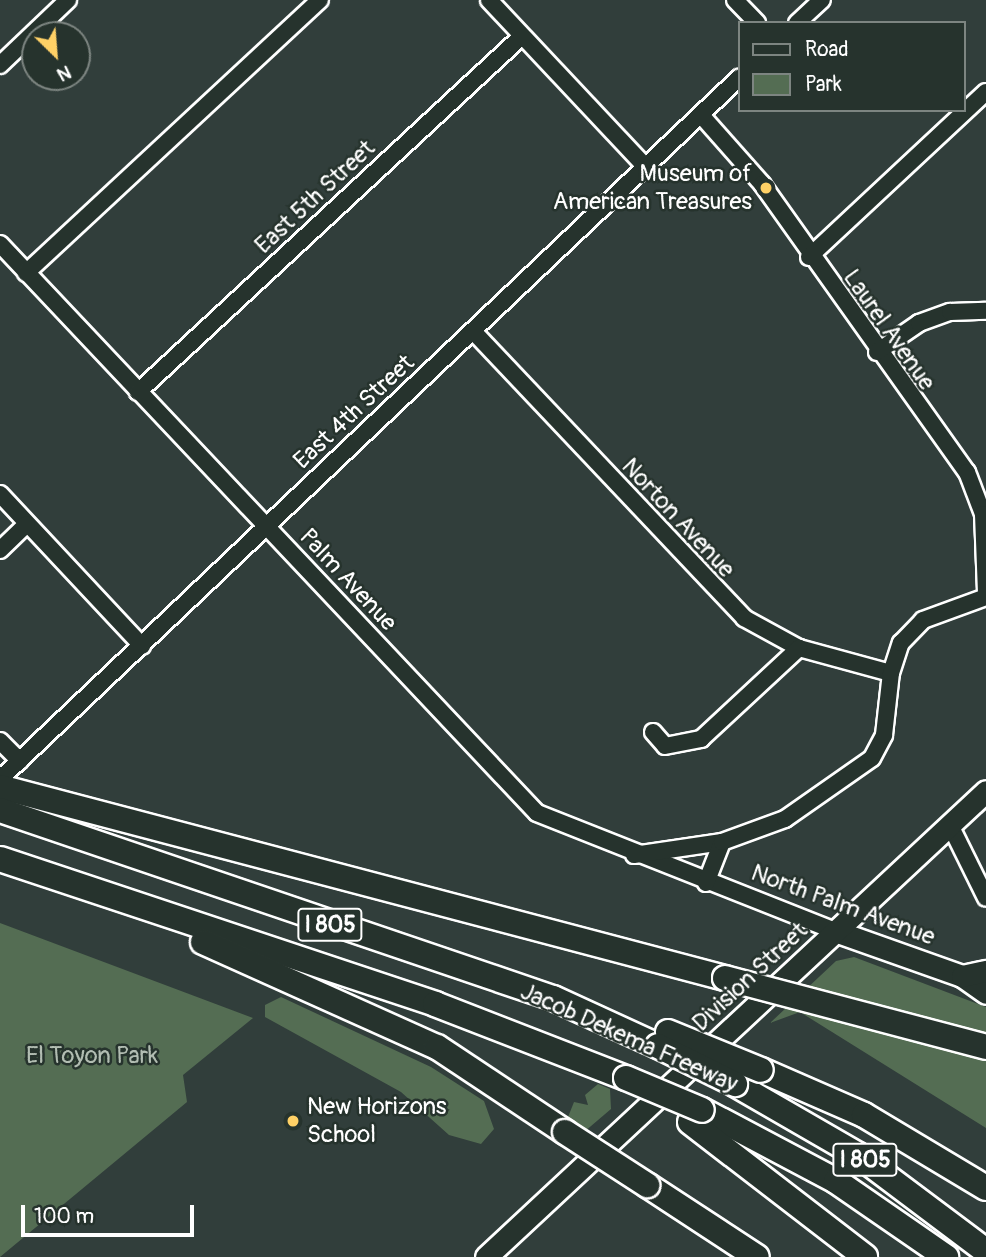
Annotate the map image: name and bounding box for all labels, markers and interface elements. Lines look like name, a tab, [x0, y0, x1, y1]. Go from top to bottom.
north arrow	[21, 21, 91, 91]
legend	[738, 21, 965, 112]
text: Road	[805, 36, 849, 63]
text: N	[53, 60, 75, 87]
text: Park	[805, 71, 842, 98]
street label: East 5th Street	[249, 134, 381, 260]
place label: Museum of American Treasures	[553, 160, 752, 216]
marker: Museum of American Treasures	[758, 180, 774, 196]
street label: Laurel Avenue	[837, 264, 941, 396]
street label: East 4th Street	[288, 349, 420, 475]
street label: Norton Avenue	[615, 452, 741, 584]
street label: Palm Avenue	[293, 523, 403, 637]
street label: North Palm Avenue	[747, 858, 939, 952]
road number: I 805	[297, 906, 363, 944]
street label: Division Street	[687, 916, 813, 1038]
street label: Jacob Dekema Freeway	[516, 977, 742, 1099]
park label: El Toyon Park	[26, 1042, 158, 1070]
place label: New Horizons School	[307, 1093, 446, 1149]
marker: New Horizons School	[285, 1113, 301, 1129]
road number: I 805	[832, 1140, 898, 1180]
scale bar	[24, 1190, 198, 1234]
text: 100 m	[34, 1203, 94, 1230]

